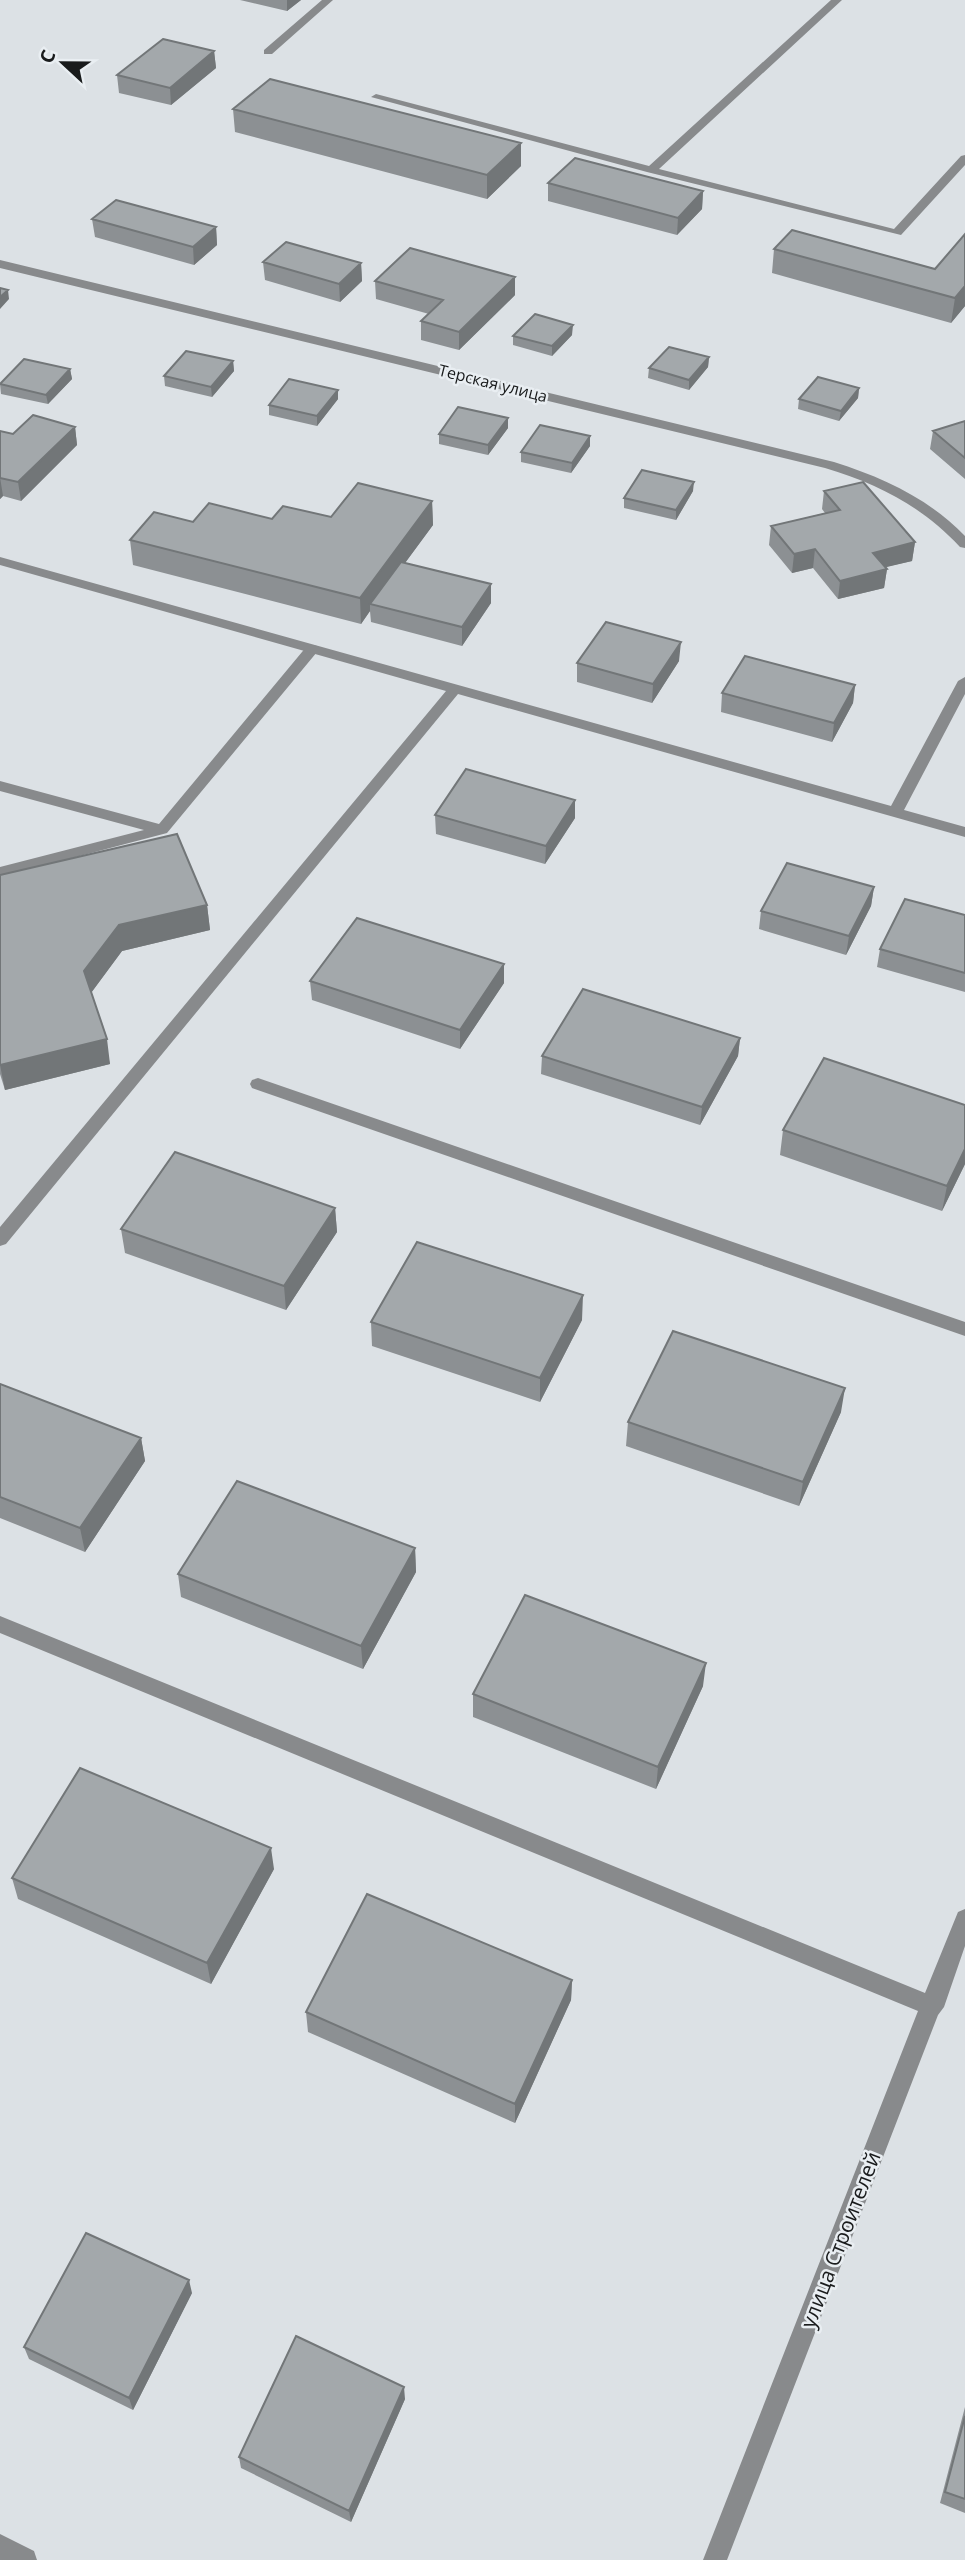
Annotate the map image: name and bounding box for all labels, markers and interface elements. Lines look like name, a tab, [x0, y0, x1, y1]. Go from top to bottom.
north arrow	[28, 28, 98, 98]
text: С	[33, 46, 62, 67]
street label: Терская улица	[436, 359, 550, 407]
street label: улица Строителей	[793, 2147, 887, 2332]

